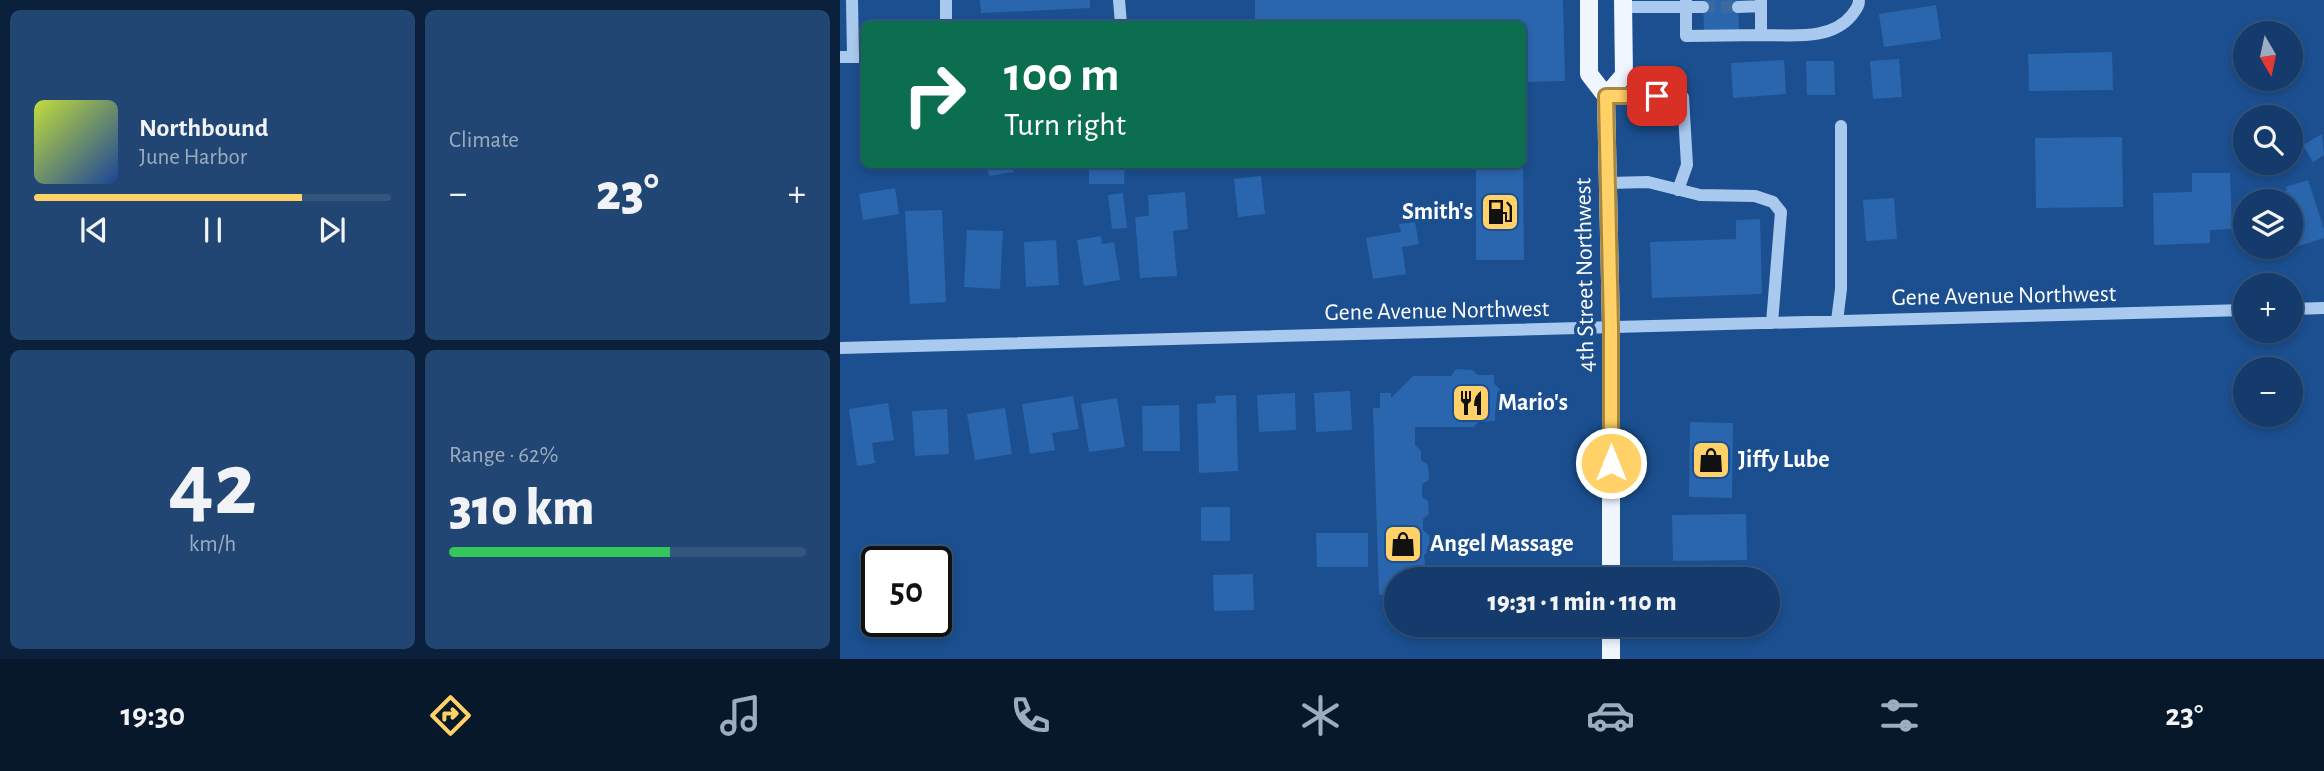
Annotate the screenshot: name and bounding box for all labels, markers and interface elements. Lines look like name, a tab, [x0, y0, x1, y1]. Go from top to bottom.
north arrow	[2233, 21, 2303, 91]
map controls	[2233, 21, 2303, 427]
icon: right	[889, 49, 980, 140]
text: 100 m	[1004, 51, 1120, 100]
pin	[1627, 66, 1687, 126]
icon: arrive	[1638, 77, 1676, 115]
button: search	[2233, 105, 2303, 175]
text: Turn right	[1004, 109, 1126, 141]
text: Northbound	[139, 115, 268, 141]
text: Climate	[449, 129, 519, 152]
text: June Harbor	[139, 146, 247, 169]
text: 23°	[596, 167, 659, 219]
text: −	[449, 175, 467, 213]
text: +	[788, 175, 806, 213]
street label: 4th Street Northwest	[1571, 177, 1599, 372]
button: layers	[2233, 189, 2303, 259]
fuel station icon: Smith's	[1479, 191, 1521, 233]
place label: Smith's	[1402, 200, 1473, 224]
icon: previous	[75, 211, 113, 249]
icon: pause	[194, 211, 232, 249]
icon: next	[313, 211, 351, 249]
button: +	[2233, 273, 2303, 343]
street label: Gene Avenue Northwest	[1891, 282, 2117, 310]
street label: Gene Avenue Northwest	[1324, 297, 1550, 325]
button: −	[2233, 357, 2303, 427]
restaurant icon: Mario's	[1450, 382, 1492, 424]
place label: Mario's	[1498, 391, 1568, 415]
position arrow	[1574, 426, 1648, 500]
shop icon: Jiffy Lube	[1690, 439, 1732, 481]
text: 42	[168, 440, 257, 531]
text: Range · 62%	[449, 444, 558, 467]
place label: Jiffy Lube	[1738, 448, 1830, 472]
text: 310 km	[449, 482, 594, 534]
shop icon: Angel Massage	[1382, 523, 1424, 565]
place label: Angel Massage	[1430, 532, 1574, 556]
text: km/h	[189, 533, 236, 556]
speed limit sign: 50	[861, 546, 952, 637]
text: 19:31 · 1 min · 110 m	[1488, 589, 1676, 615]
icon: directions	[426, 691, 475, 740]
icon: music	[716, 691, 765, 740]
icon: phone	[1006, 691, 1055, 740]
icon: climate	[1296, 691, 1345, 740]
icon: car	[1586, 691, 1635, 740]
icon: filters	[1875, 691, 1924, 740]
text: 19:30	[120, 699, 185, 731]
text: 23°	[2165, 699, 2203, 731]

